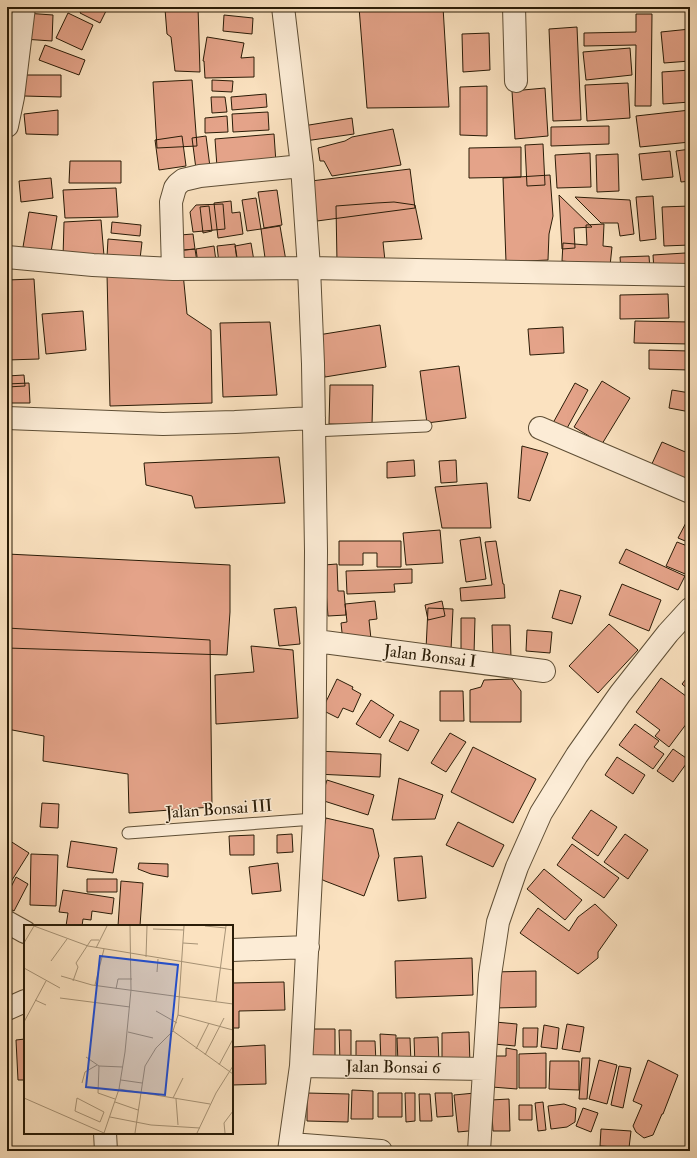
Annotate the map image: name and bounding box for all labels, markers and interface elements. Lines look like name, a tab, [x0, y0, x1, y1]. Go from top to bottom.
street label: Jalan Bonsai I	[381, 640, 478, 673]
street label: Jalan Bonsai III	[164, 795, 273, 824]
inset map	[24, 925, 233, 1134]
street label: Jalan Bonsai 6	[344, 1056, 442, 1079]

